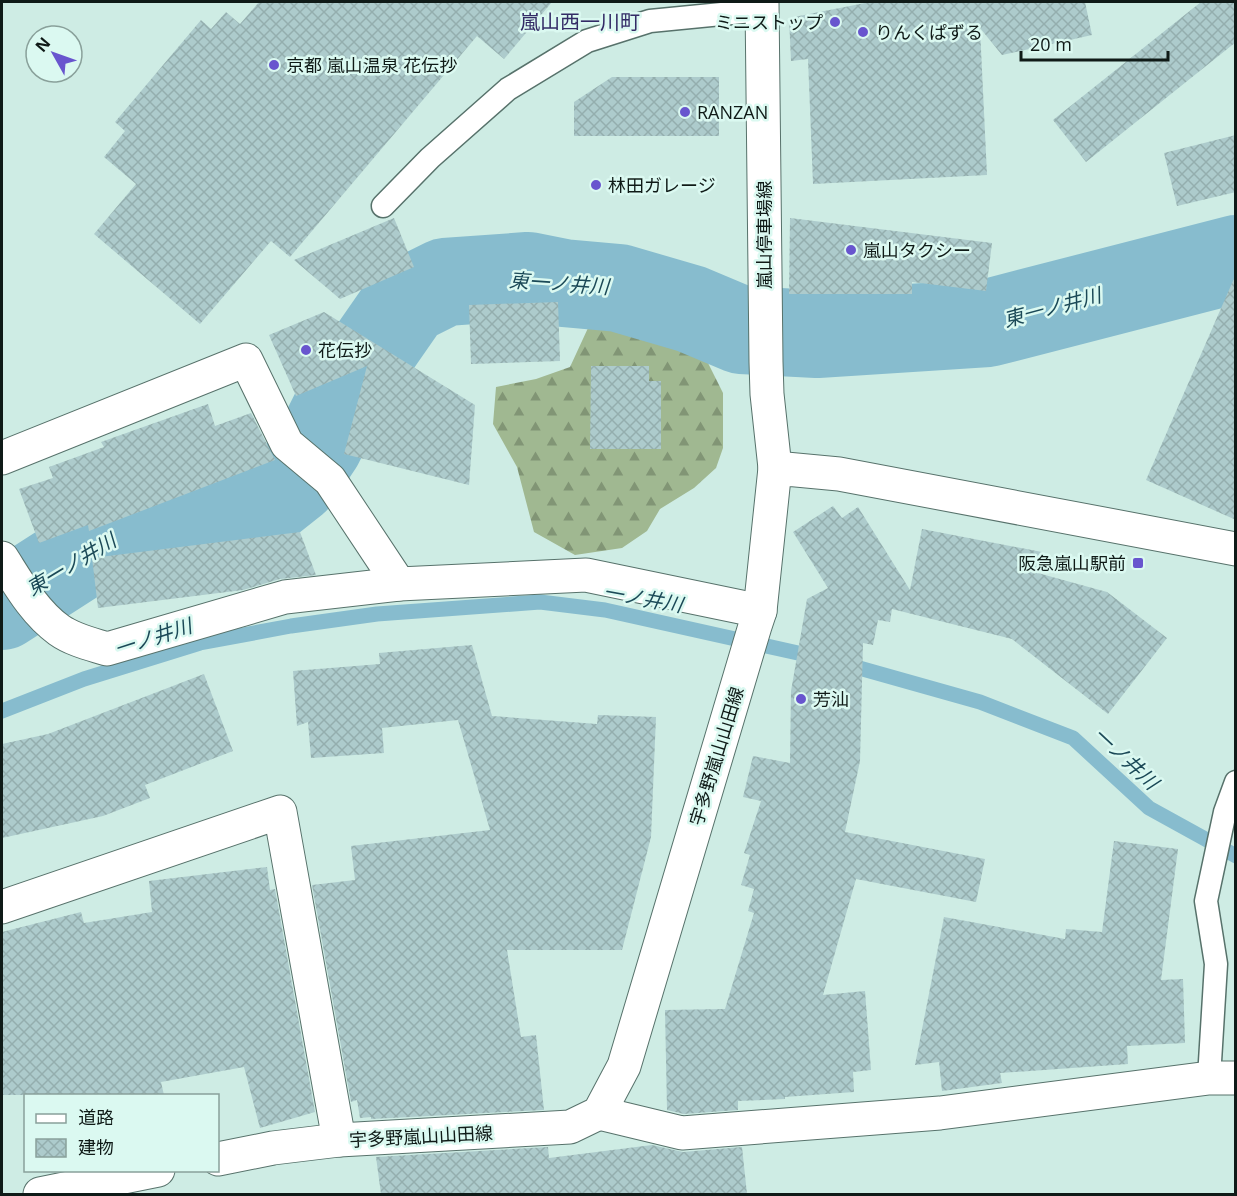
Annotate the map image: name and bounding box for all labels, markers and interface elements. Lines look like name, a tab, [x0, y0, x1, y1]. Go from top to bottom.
district label: 嵐山西一川町	[520, 8, 640, 35]
place label: ミニストップ	[715, 10, 823, 34]
marker: ミニストップ	[828, 15, 842, 29]
place label: りんくぱずる	[875, 20, 983, 44]
north arrow	[24, 24, 84, 84]
scale bar	[1021, 24, 1168, 62]
marker: りんくぱずる	[856, 25, 870, 39]
text: N	[30, 32, 55, 56]
text: 20 m	[1030, 32, 1072, 56]
place label: 京都 嵐山温泉 花伝抄	[286, 53, 457, 77]
marker: 京都 嵐山温泉 花伝抄	[267, 58, 281, 72]
place label: RANZAN	[697, 100, 768, 124]
marker: RANZAN	[678, 105, 692, 119]
place label: 林田ガレージ	[608, 173, 716, 197]
marker: 林田ガレージ	[589, 178, 603, 192]
street label: 嵐山停車場線	[752, 181, 776, 289]
place label: 嵐山タクシー	[863, 238, 971, 262]
marker: 嵐山タクシー	[844, 243, 858, 257]
water label: 東一ノ井川	[508, 266, 612, 300]
water label: 東一ノ井川	[1000, 281, 1106, 333]
place label: 花伝抄	[318, 338, 372, 362]
marker: 花伝抄	[299, 343, 313, 357]
water label: 東一ノ井川	[21, 526, 123, 601]
place label: 阪急嵐山駅前	[1018, 551, 1126, 575]
marker: 阪急嵐山駅前	[1131, 556, 1145, 570]
water label: 一ノ井川	[601, 578, 687, 619]
water label: 一ノ井川	[111, 611, 197, 662]
street label: 宇多野嵐山山田線	[683, 684, 749, 828]
place label: 芳汕	[813, 687, 849, 711]
marker: 芳汕	[794, 692, 808, 706]
water label: 一ノ井川	[1088, 721, 1166, 797]
legend	[24, 1094, 219, 1172]
text: 道路	[78, 1105, 114, 1129]
street label: 宇多野嵐山山田線	[348, 1120, 494, 1152]
text: 建物	[78, 1135, 114, 1159]

